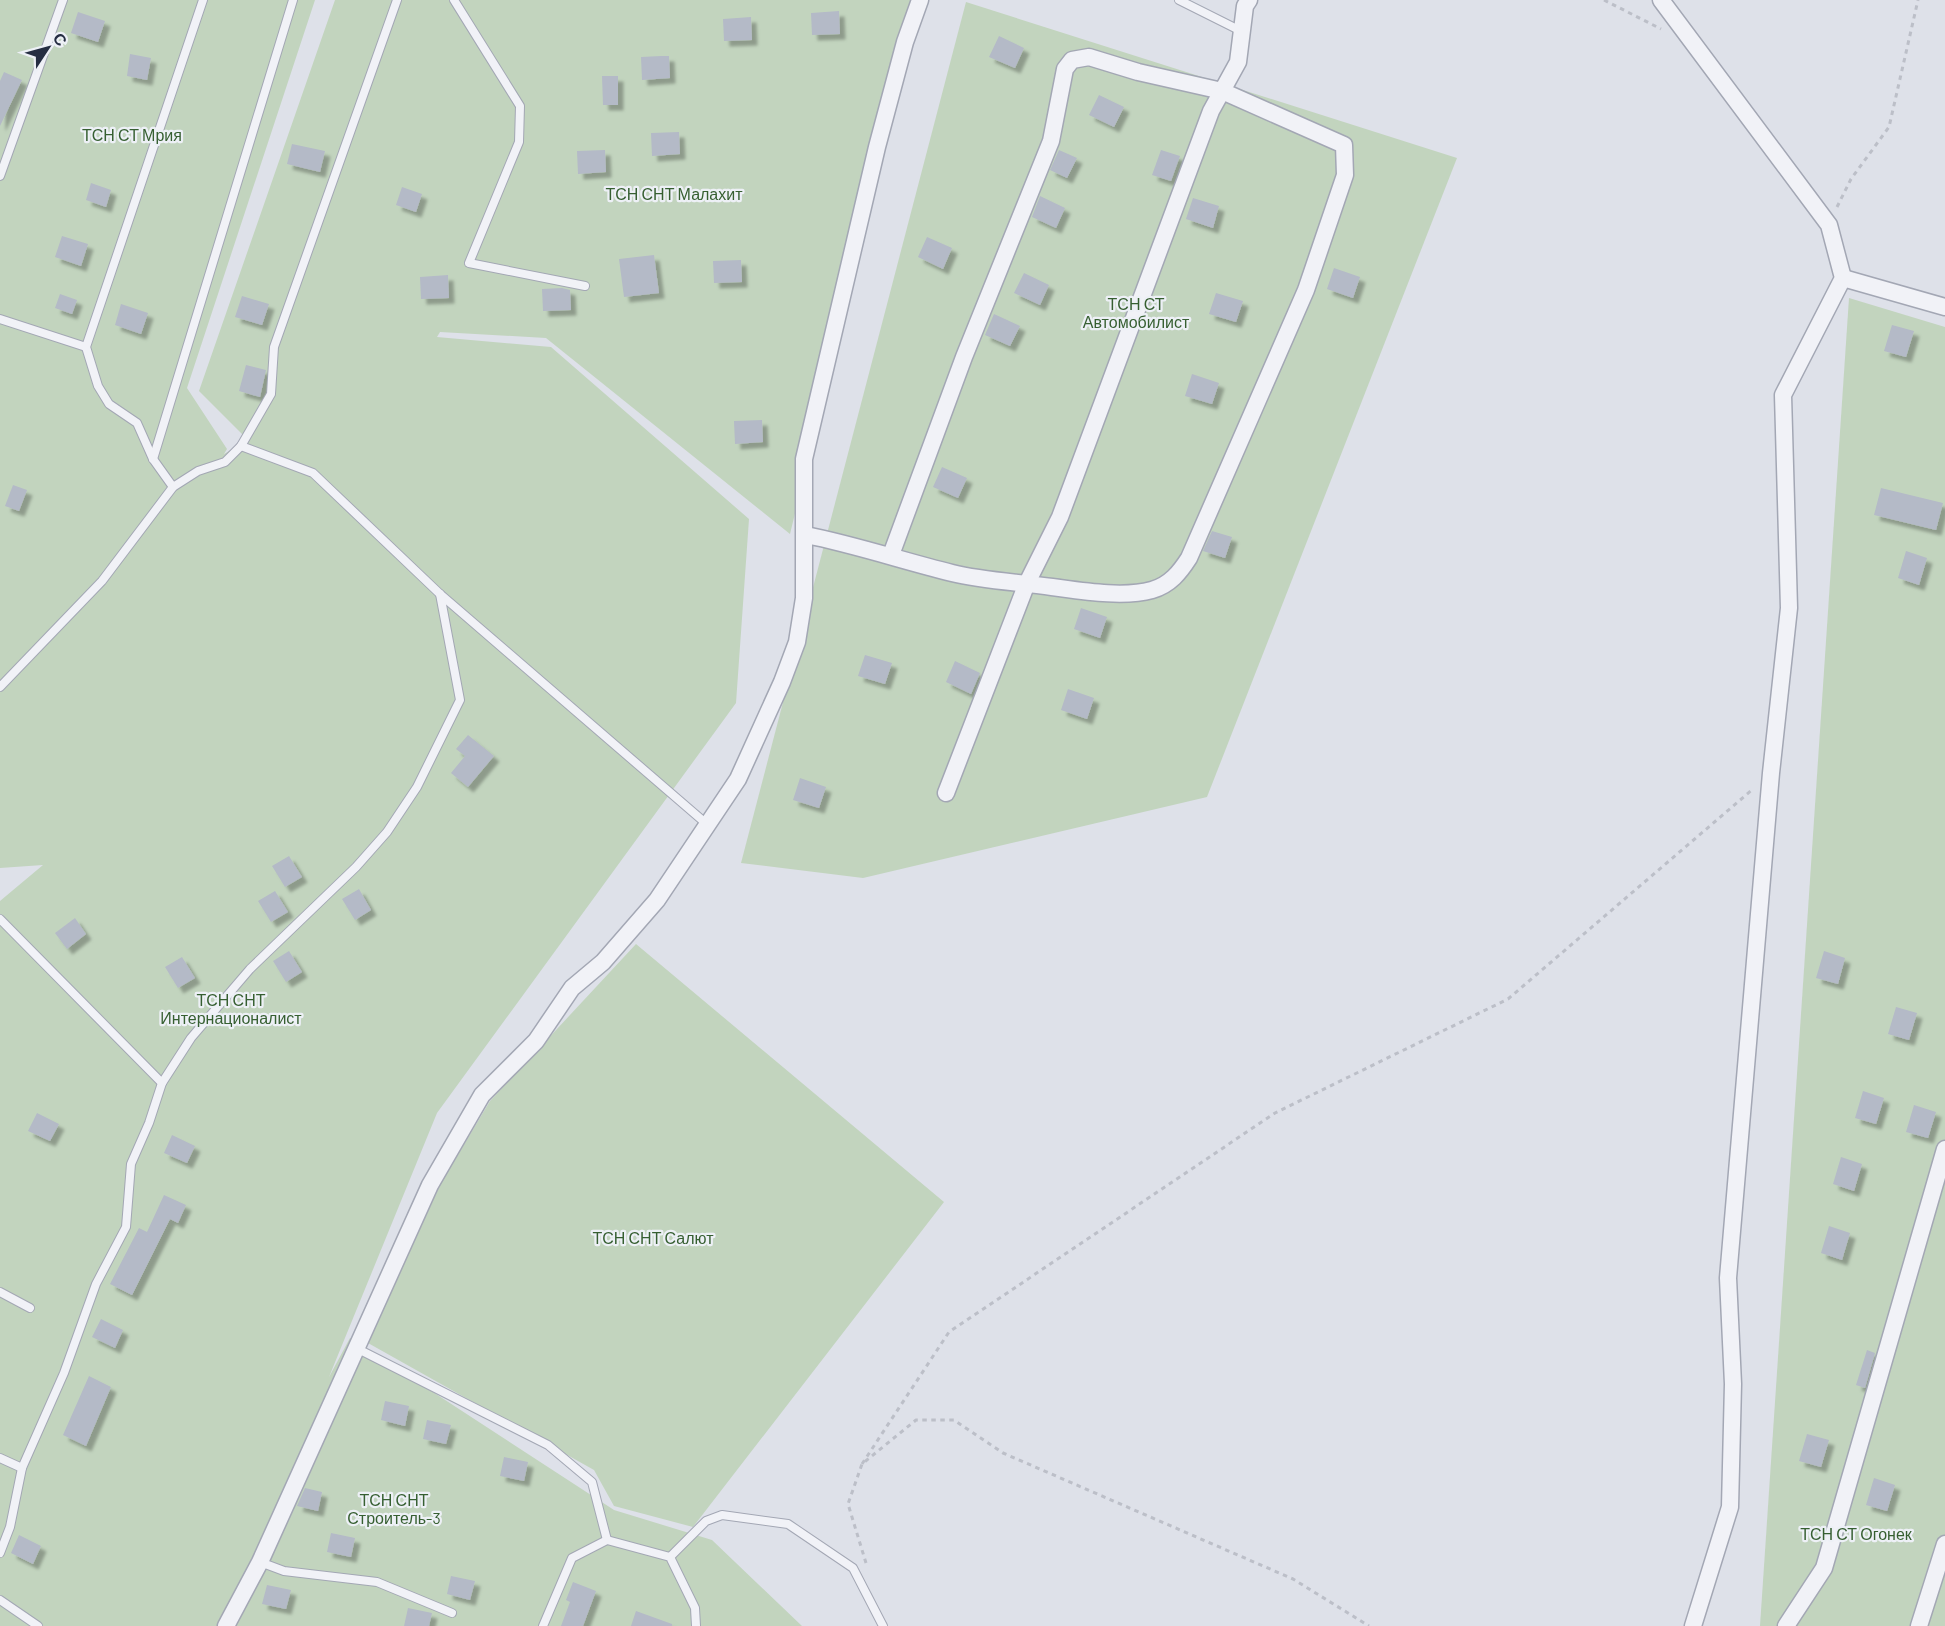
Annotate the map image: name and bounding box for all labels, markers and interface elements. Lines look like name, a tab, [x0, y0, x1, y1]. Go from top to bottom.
north arrow	[18, 18, 78, 78]
text: С	[49, 29, 72, 50]
park label: ТСН СТ Мрия	[82, 125, 182, 144]
park label: ТСН СНТ Малахит	[605, 184, 743, 203]
park label: ТСН СТ Автомобилист	[1083, 294, 1190, 331]
park label: ТСН СНТ Интернационалист	[160, 990, 302, 1027]
park label: ТСН СНТ Салют	[592, 1228, 714, 1247]
park label: ТСН СНТ Строитель-3	[347, 1490, 441, 1527]
park label: ТСН СТ Огонек	[1800, 1524, 1913, 1543]

